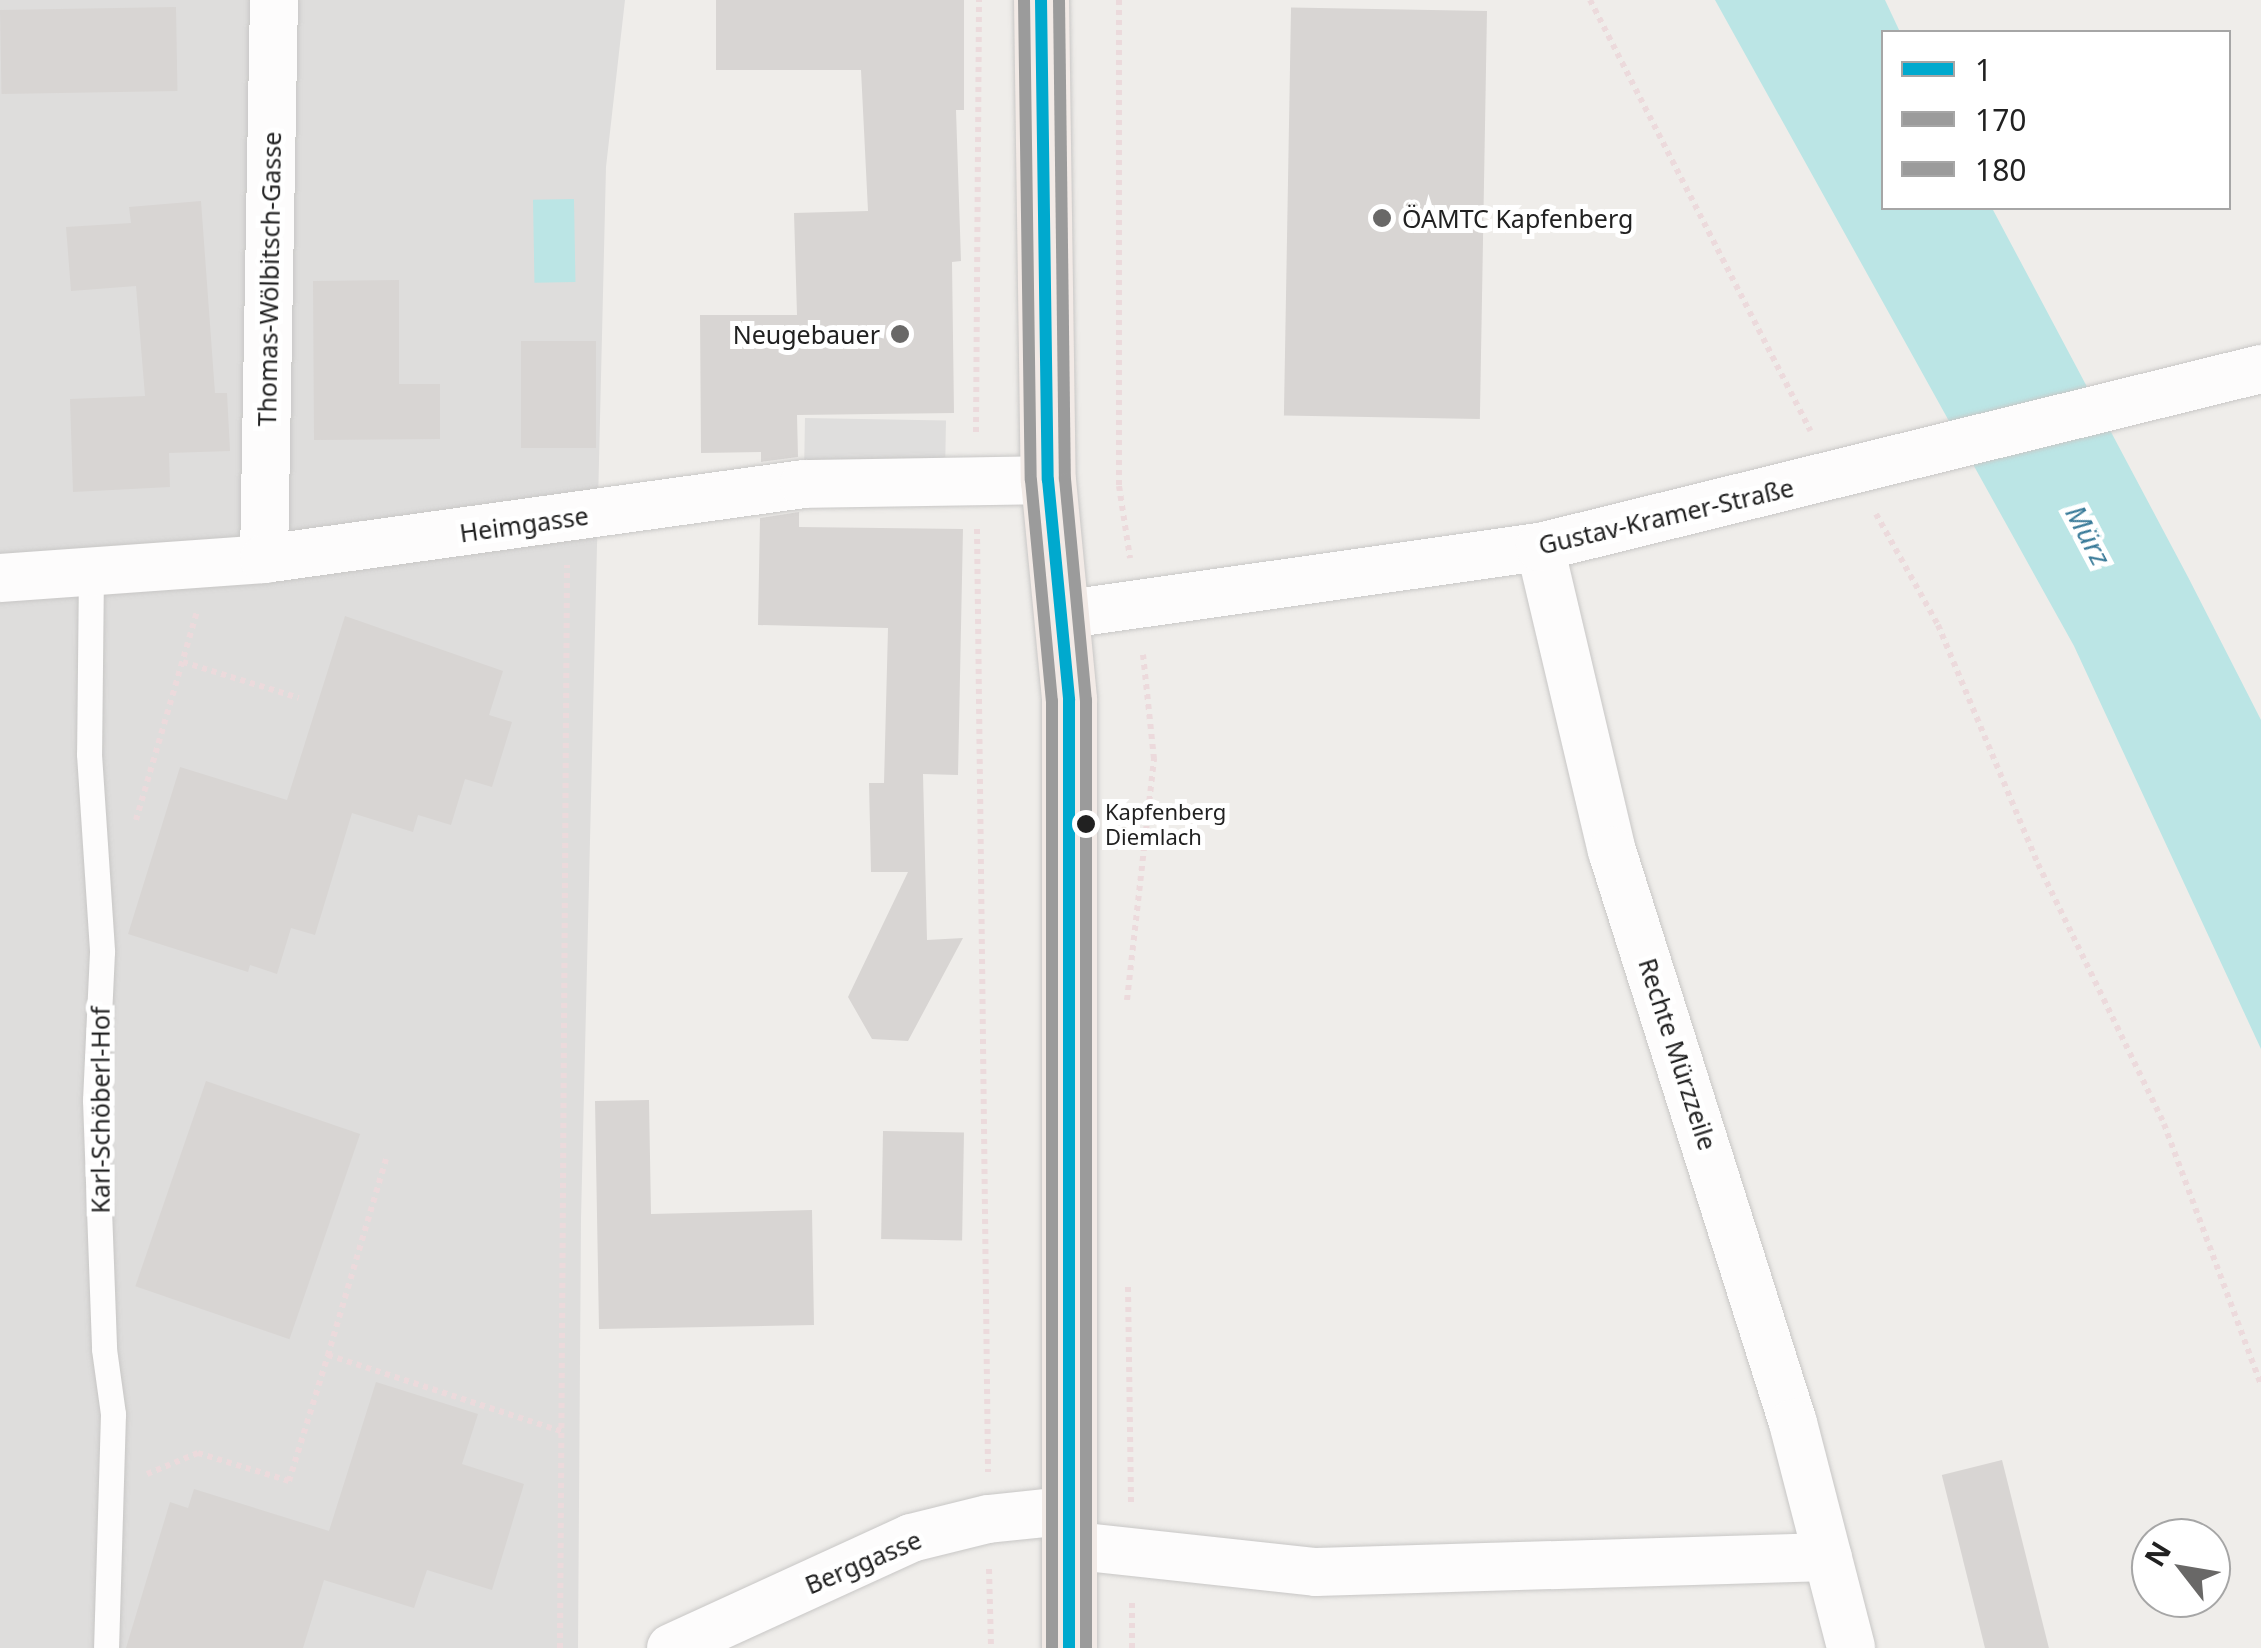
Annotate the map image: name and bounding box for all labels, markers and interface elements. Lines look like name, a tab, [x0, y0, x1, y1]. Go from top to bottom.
legend	[1881, 30, 2231, 210]
text: 1	[1975, 49, 1992, 90]
text: 170	[1975, 99, 2026, 140]
street label: Thomas-Wölbitsch-Gasse	[251, 131, 287, 427]
text: 180	[1975, 149, 2026, 190]
place label: ÖAMTC Kapfenberg	[1402, 203, 1633, 233]
marker: ÖAMTC Kapfenberg	[1371, 207, 1393, 229]
place label: Neugebauer	[733, 319, 880, 349]
marker: Neugebauer	[889, 323, 911, 345]
street label: Gustav-Kramer-Straße	[1535, 472, 1797, 560]
water label: Mürz	[2059, 499, 2119, 571]
street label: Heimgasse	[458, 500, 590, 548]
place label: Kapfenberg Diemlach	[1105, 798, 1226, 849]
marker: Kapfenberg Diemlach	[1076, 814, 1096, 834]
street label: Rechte Mürzzeile	[1633, 954, 1723, 1154]
street label: Karl-Schöberl-Hof	[85, 1006, 115, 1214]
north arrow	[2131, 1518, 2231, 1618]
street label: Berggasse	[800, 1524, 926, 1600]
text: N	[2135, 1534, 2179, 1573]

